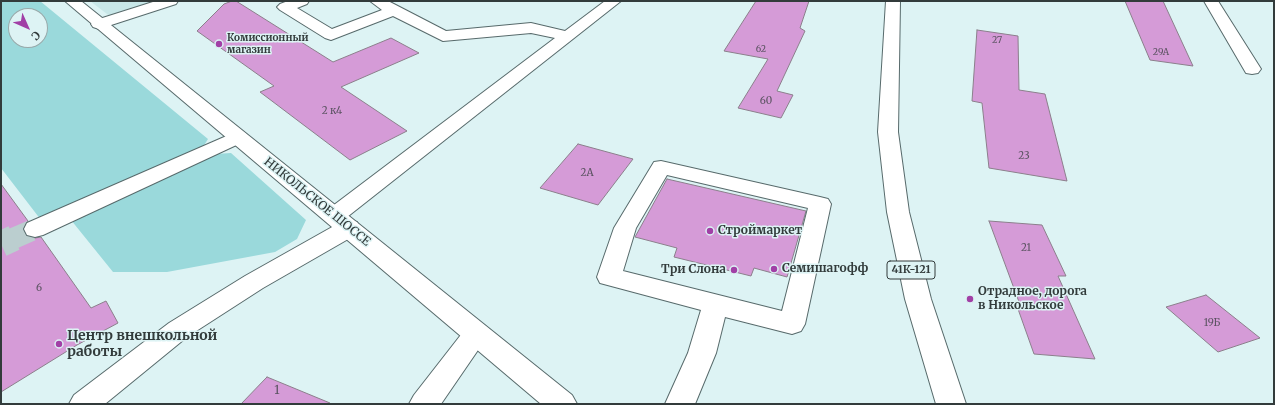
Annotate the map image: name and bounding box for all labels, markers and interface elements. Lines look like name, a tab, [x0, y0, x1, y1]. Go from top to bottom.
north arrow	[8, 8, 48, 48]
text: С	[28, 28, 43, 43]
place label: Комиссионный магазин	[227, 32, 309, 56]
house number: 27	[992, 35, 1002, 45]
marker: Комиссионный магазин	[214, 39, 224, 49]
house number: 62	[756, 44, 766, 54]
house number: 29А	[1153, 47, 1169, 57]
house number: 60	[760, 95, 772, 107]
house number: 2 к4	[322, 105, 342, 117]
house number: 23	[1018, 150, 1030, 162]
street label: НИКОЛЬСКОЕ ШОССЕ	[261, 155, 373, 249]
house number: 2А	[580, 167, 594, 179]
place label: Строймаркет	[718, 224, 802, 238]
marker: Строймаркет	[705, 226, 715, 236]
house number: 21	[1021, 242, 1031, 254]
road number: 41К-121	[887, 261, 935, 279]
place label: Семишагофф	[782, 262, 868, 276]
place label: Три Слона	[661, 263, 726, 277]
marker: Семишагофф	[769, 264, 779, 274]
marker: Три Слона	[729, 265, 739, 275]
house number: 6	[36, 282, 42, 294]
place label: Отрадное, дорога в Никольское	[978, 285, 1087, 313]
marker: Отрадное, дорога в Никольское	[965, 294, 975, 304]
house number: 19Б	[1204, 317, 1220, 329]
place label: Центр внешкольной работы	[67, 328, 217, 360]
marker: Центр внешкольной работы	[54, 339, 64, 349]
house number: 1	[274, 384, 280, 398]

